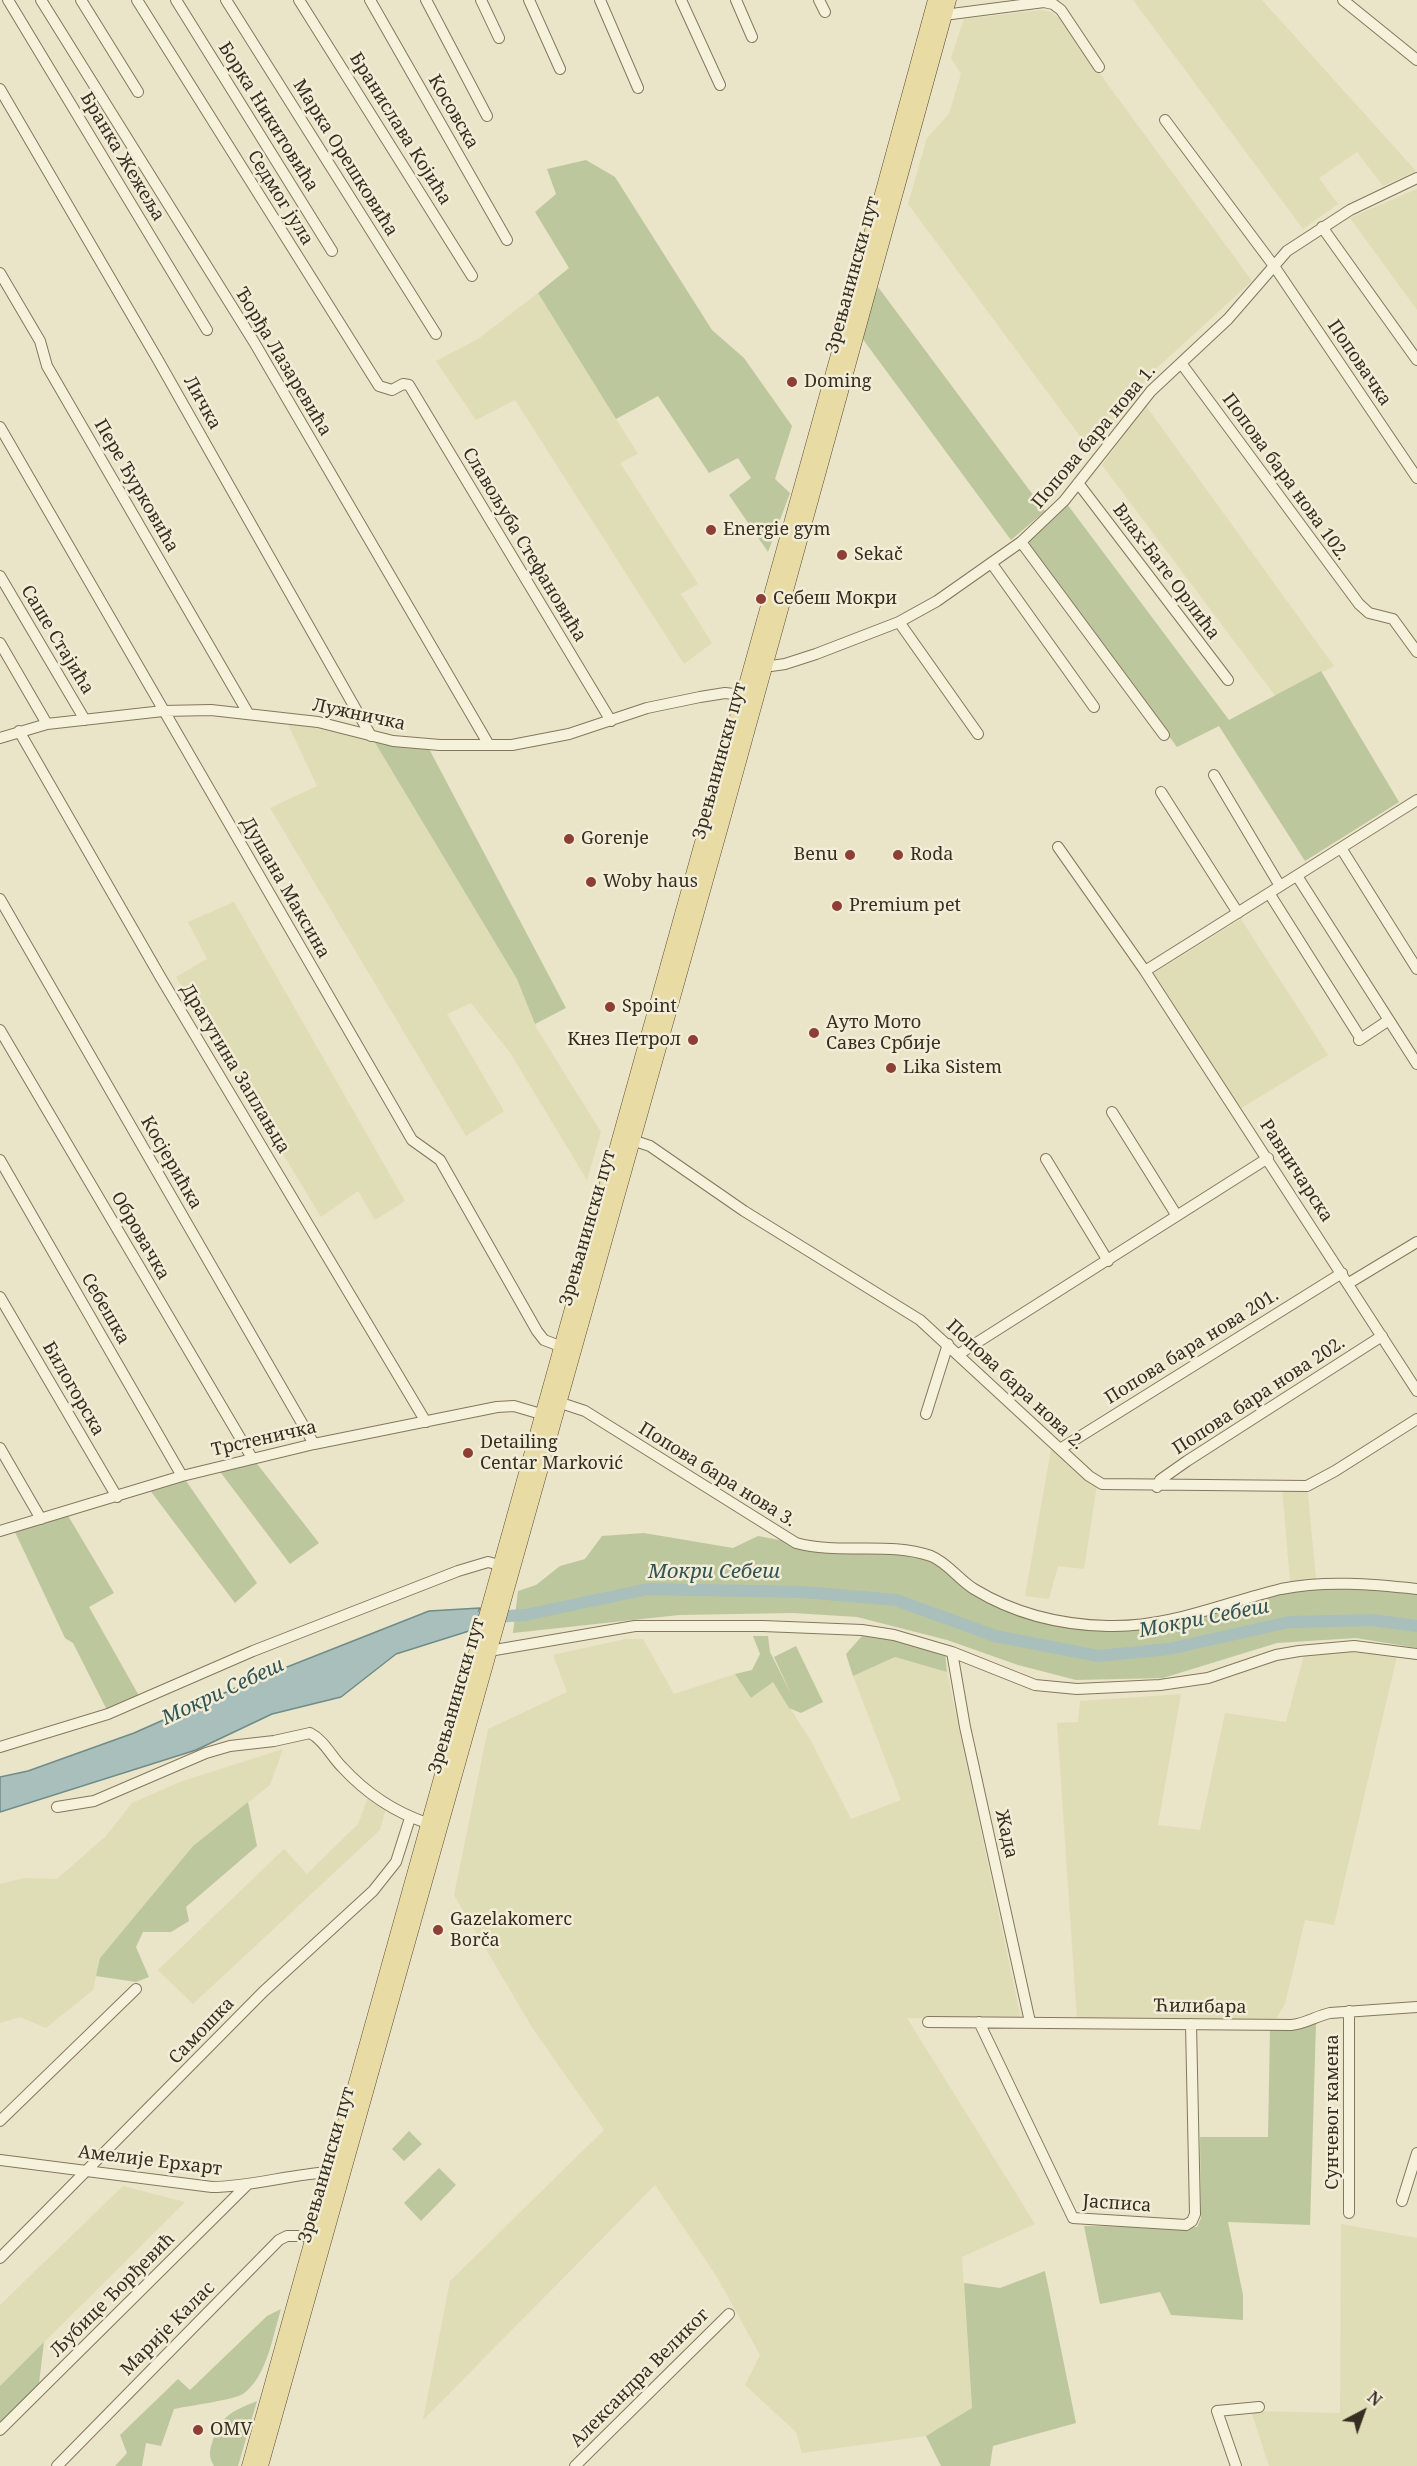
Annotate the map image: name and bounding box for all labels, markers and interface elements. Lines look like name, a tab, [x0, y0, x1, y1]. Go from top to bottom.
street label: Борка Никитовића	[213, 38, 323, 196]
street label: Бранислава Којића	[344, 49, 456, 209]
street label: Косовска	[423, 71, 483, 153]
street label: Марка Орешковића	[288, 75, 402, 241]
street label: Бранка Жежеља	[75, 89, 169, 225]
street label: Седмог јула	[242, 147, 318, 249]
street label: Зрењанински пут	[822, 194, 884, 356]
street label: Ђорђа Лазаревића	[230, 284, 336, 440]
street label: Поповачка	[1322, 316, 1396, 410]
street label: Попова бара нова 1.	[1028, 361, 1160, 513]
place label: Doming	[804, 371, 872, 393]
street label: Личка	[179, 373, 225, 433]
marker: Doming	[785, 375, 799, 389]
street label: Попова бара нова 102.	[1217, 389, 1353, 565]
street label: Пере Ђурковића	[89, 416, 183, 556]
street label: Славољуба Стефановића	[457, 444, 591, 646]
street label: Влах-Бате Орлића	[1108, 500, 1224, 644]
place label: Energie gym	[723, 519, 831, 541]
marker: Energie gym	[704, 523, 718, 537]
place label: Sekač	[854, 544, 903, 566]
marker: Sekač	[835, 548, 849, 562]
street label: Саше Стајића	[16, 582, 98, 698]
place label: Себеш Мокри	[773, 588, 897, 610]
marker: Себеш Мокри	[754, 592, 768, 606]
street label: Зрењанински пут	[689, 680, 751, 842]
street label: Лужничка	[311, 695, 407, 735]
street label: Душана Максина	[236, 814, 334, 962]
place label: Gorenje	[581, 828, 649, 850]
marker: Gorenje	[562, 832, 576, 846]
place label: Benu	[794, 844, 838, 866]
place label: Roda	[910, 844, 953, 866]
marker: Benu	[843, 848, 857, 862]
marker: Roda	[891, 848, 905, 862]
place label: Woby haus	[603, 871, 698, 893]
marker: Woby haus	[584, 875, 598, 889]
place label: Premium pet	[849, 895, 961, 917]
marker: Premium pet	[830, 899, 844, 913]
street label: Драгутина Заплањца	[176, 980, 294, 1158]
place label: Spoint	[622, 996, 677, 1018]
marker: Spoint	[603, 1000, 617, 1014]
place label: Ауто Мото Савез Србије	[826, 1012, 941, 1054]
marker: Ауто Мото Савез Србије	[807, 1026, 821, 1040]
place label: Кнез Петрол	[567, 1029, 681, 1051]
marker: Кнез Петрол	[686, 1033, 700, 1047]
place label: Lika Sistem	[903, 1057, 1002, 1079]
marker: Lika Sistem	[884, 1061, 898, 1075]
street label: Косјерићка	[136, 1113, 206, 1213]
street label: Равничарска	[1255, 1116, 1337, 1226]
street label: Зрењанински пут	[555, 1147, 621, 1309]
street label: Обровачка	[106, 1188, 174, 1284]
street label: Себешка	[76, 1270, 134, 1348]
street label: Попова бара нова 201.	[1101, 1285, 1283, 1409]
street label: Попова бара нова 2.	[942, 1315, 1088, 1455]
street label: Попова бара нова 202.	[1169, 1332, 1349, 1460]
street label: Билогорска	[37, 1338, 109, 1440]
street label: Трстеничка	[209, 1416, 319, 1462]
street label: Попова бара нова 3.	[635, 1418, 799, 1532]
place label: Detailing Centar Marković	[480, 1432, 623, 1474]
marker: Detailing Centar Marković	[461, 1446, 475, 1460]
water label: Мокри Себеш	[648, 1560, 780, 1584]
water label: Мокри Себеш	[1137, 1595, 1271, 1643]
street label: Зрењанински пут	[424, 1615, 490, 1777]
water label: Мокри Себеш	[158, 1653, 288, 1731]
street label: Жада	[990, 1808, 1022, 1860]
place label: Gazelakomerc Borča	[450, 1909, 572, 1952]
marker: Gazelakomerc Borča	[431, 1923, 445, 1937]
street label: Самошка	[165, 1993, 239, 2069]
street label: Ћилибара	[1153, 1995, 1247, 2019]
street label: Сунчевог камена	[1322, 2034, 1344, 2190]
street label: Зрењанински пут	[294, 2084, 360, 2246]
street label: Амелије Ерхарт	[77, 2141, 223, 2181]
street label: Јасписа	[1082, 2191, 1152, 2217]
street label: Љубице Ђорђевић	[46, 2228, 180, 2362]
street label: Марије Калас	[116, 2277, 220, 2381]
street label: Александра Великог	[566, 2304, 714, 2452]
north arrow	[1333, 2382, 1393, 2442]
text: N	[1363, 2386, 1387, 2411]
place label: OMV	[210, 2419, 252, 2441]
marker: OMV	[191, 2423, 205, 2437]

